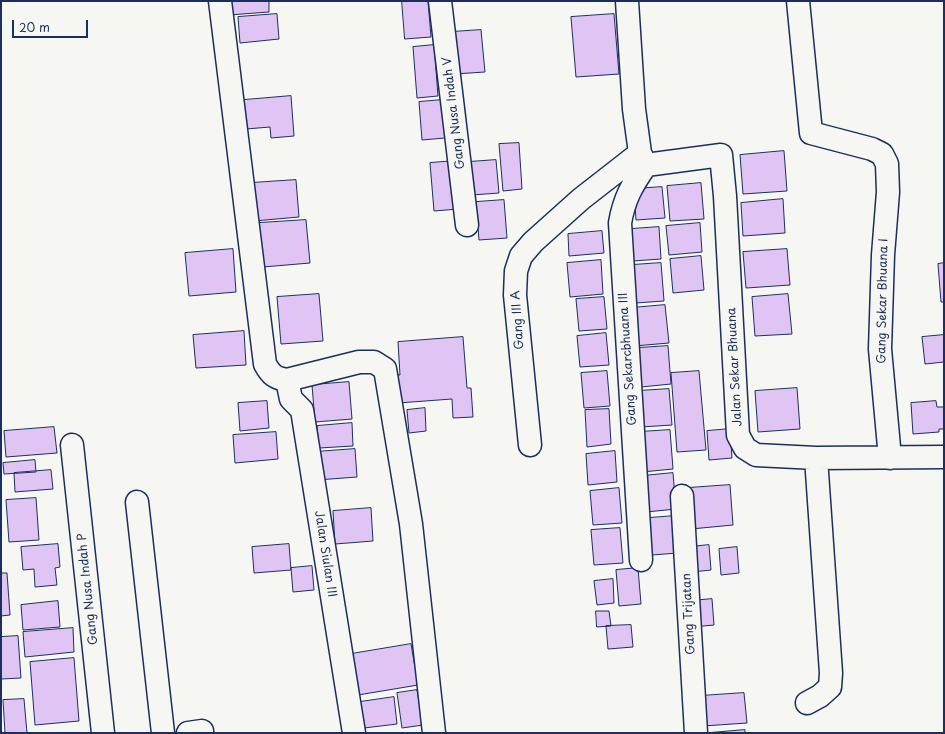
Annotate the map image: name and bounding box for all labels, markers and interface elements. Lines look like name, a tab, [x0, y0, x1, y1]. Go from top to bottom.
scale bar	[14, 12, 90, 38]
text: 20 m	[19, 18, 50, 36]
street label: Gang Nusa Indah V	[440, 56, 468, 170]
street label: Gang Sekar Bhuana I	[875, 238, 891, 364]
street label: Gang III A	[509, 290, 527, 350]
street label: Gang Sekarcbhuana III	[616, 292, 640, 426]
street label: Jalan Sekar Bhuana	[725, 307, 745, 427]
street label: Jalan Siulan III	[311, 510, 339, 598]
street label: Gang Nusa Indah P	[75, 532, 101, 646]
street label: Gang Trijatan	[680, 573, 698, 655]

